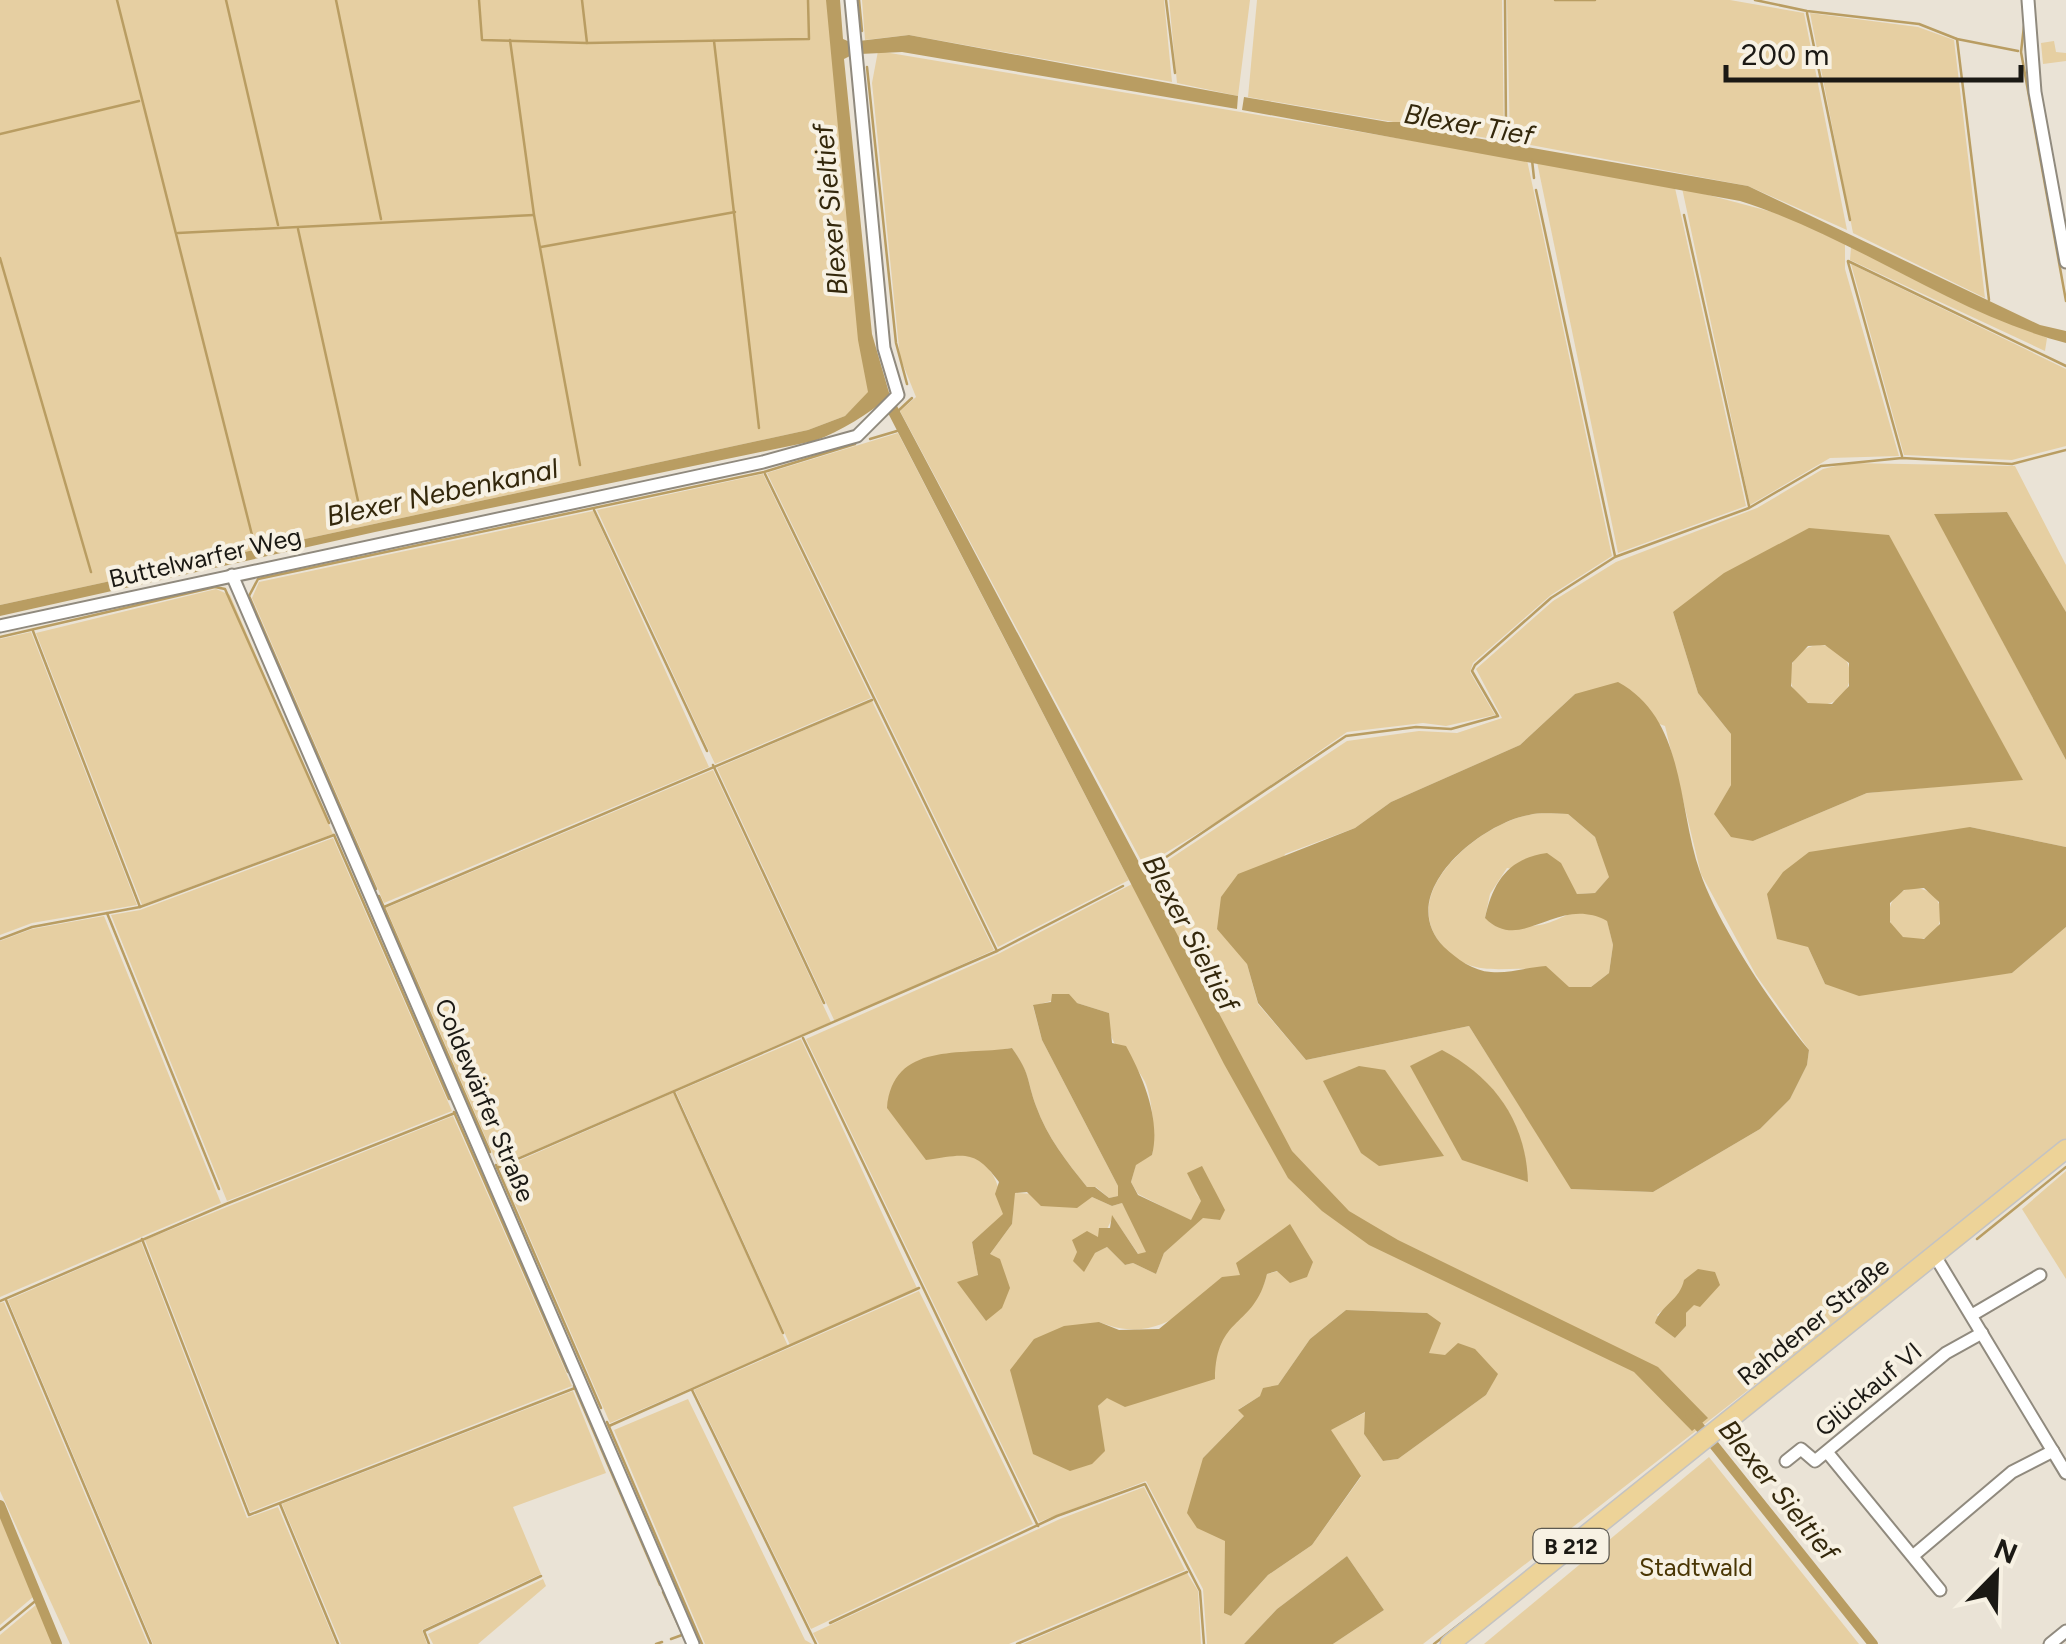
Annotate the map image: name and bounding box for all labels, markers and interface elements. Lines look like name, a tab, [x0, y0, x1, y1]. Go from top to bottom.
scale bar	[1726, 20, 2021, 82]
text: 200 m	[1741, 36, 1829, 73]
water label: Blexer Tief	[1401, 96, 1539, 153]
water label: Blexer Sieltief	[805, 120, 854, 297]
water label: Blexer Nebenkanal	[323, 451, 562, 533]
street label: Buttelwarfer Weg	[106, 520, 304, 594]
water label: Blexer Sieltief	[1136, 849, 1248, 1019]
street label: Coldewärfer Straße	[429, 994, 541, 1206]
street label: Rahdener Straße	[1731, 1251, 1895, 1391]
street label: Glückauf VI	[1809, 1336, 1927, 1442]
water label: Blexer Sieltief	[1712, 1413, 1848, 1570]
north arrow	[1946, 1524, 2046, 1624]
road number: B 212	[1534, 1529, 1608, 1563]
text: N	[1989, 1531, 2022, 1571]
park label: Stadtwald	[1639, 1552, 1753, 1582]

